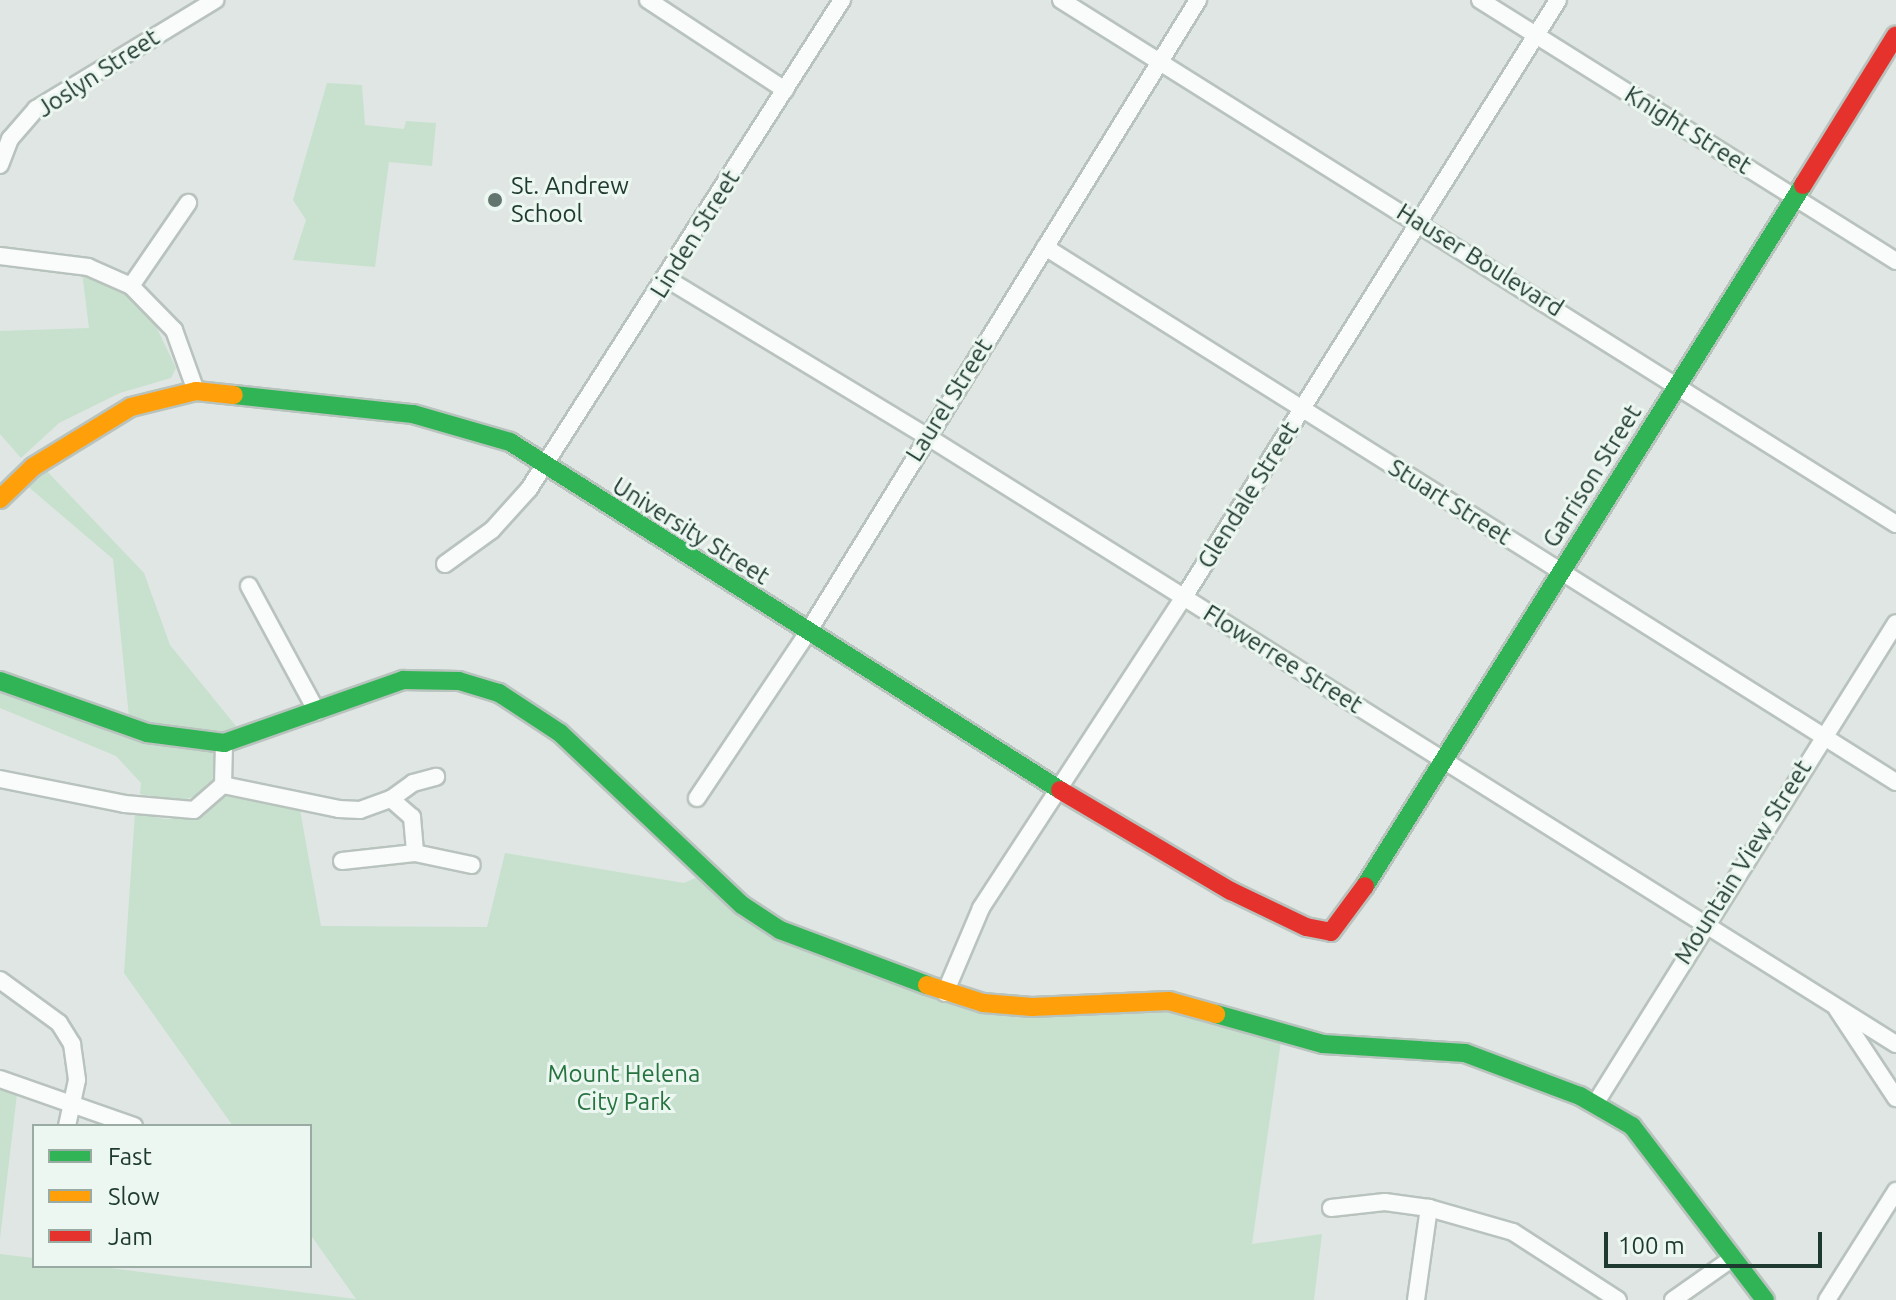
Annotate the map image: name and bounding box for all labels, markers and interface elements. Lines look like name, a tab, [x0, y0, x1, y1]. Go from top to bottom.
street label: Joslyn Street	[31, 23, 165, 123]
street label: Knight Street	[1619, 80, 1757, 180]
street label: Linden Street	[644, 165, 746, 303]
place label: St. Andrew School	[511, 172, 629, 228]
marker: St. Andrew School	[486, 191, 504, 209]
street label: Hauser Boulevard	[1392, 197, 1568, 323]
street label: Laurel Street	[900, 333, 998, 467]
street label: Garrison Street	[1537, 399, 1647, 553]
street label: Glendale Street	[1191, 416, 1305, 574]
street label: Stuart Street	[1383, 453, 1517, 551]
street label: University Street	[607, 471, 775, 591]
street label: Flowerree Street	[1198, 599, 1368, 719]
street label: Mountain View Street	[1668, 755, 1818, 969]
park label: Mount Helena City Park	[548, 1060, 700, 1116]
legend	[32, 1124, 312, 1268]
text: Fast	[108, 1143, 152, 1170]
text: Slow	[108, 1183, 160, 1210]
scale bar	[1608, 1216, 1826, 1266]
text: Jam	[108, 1223, 153, 1250]
text: 100 m	[1618, 1232, 1685, 1259]

